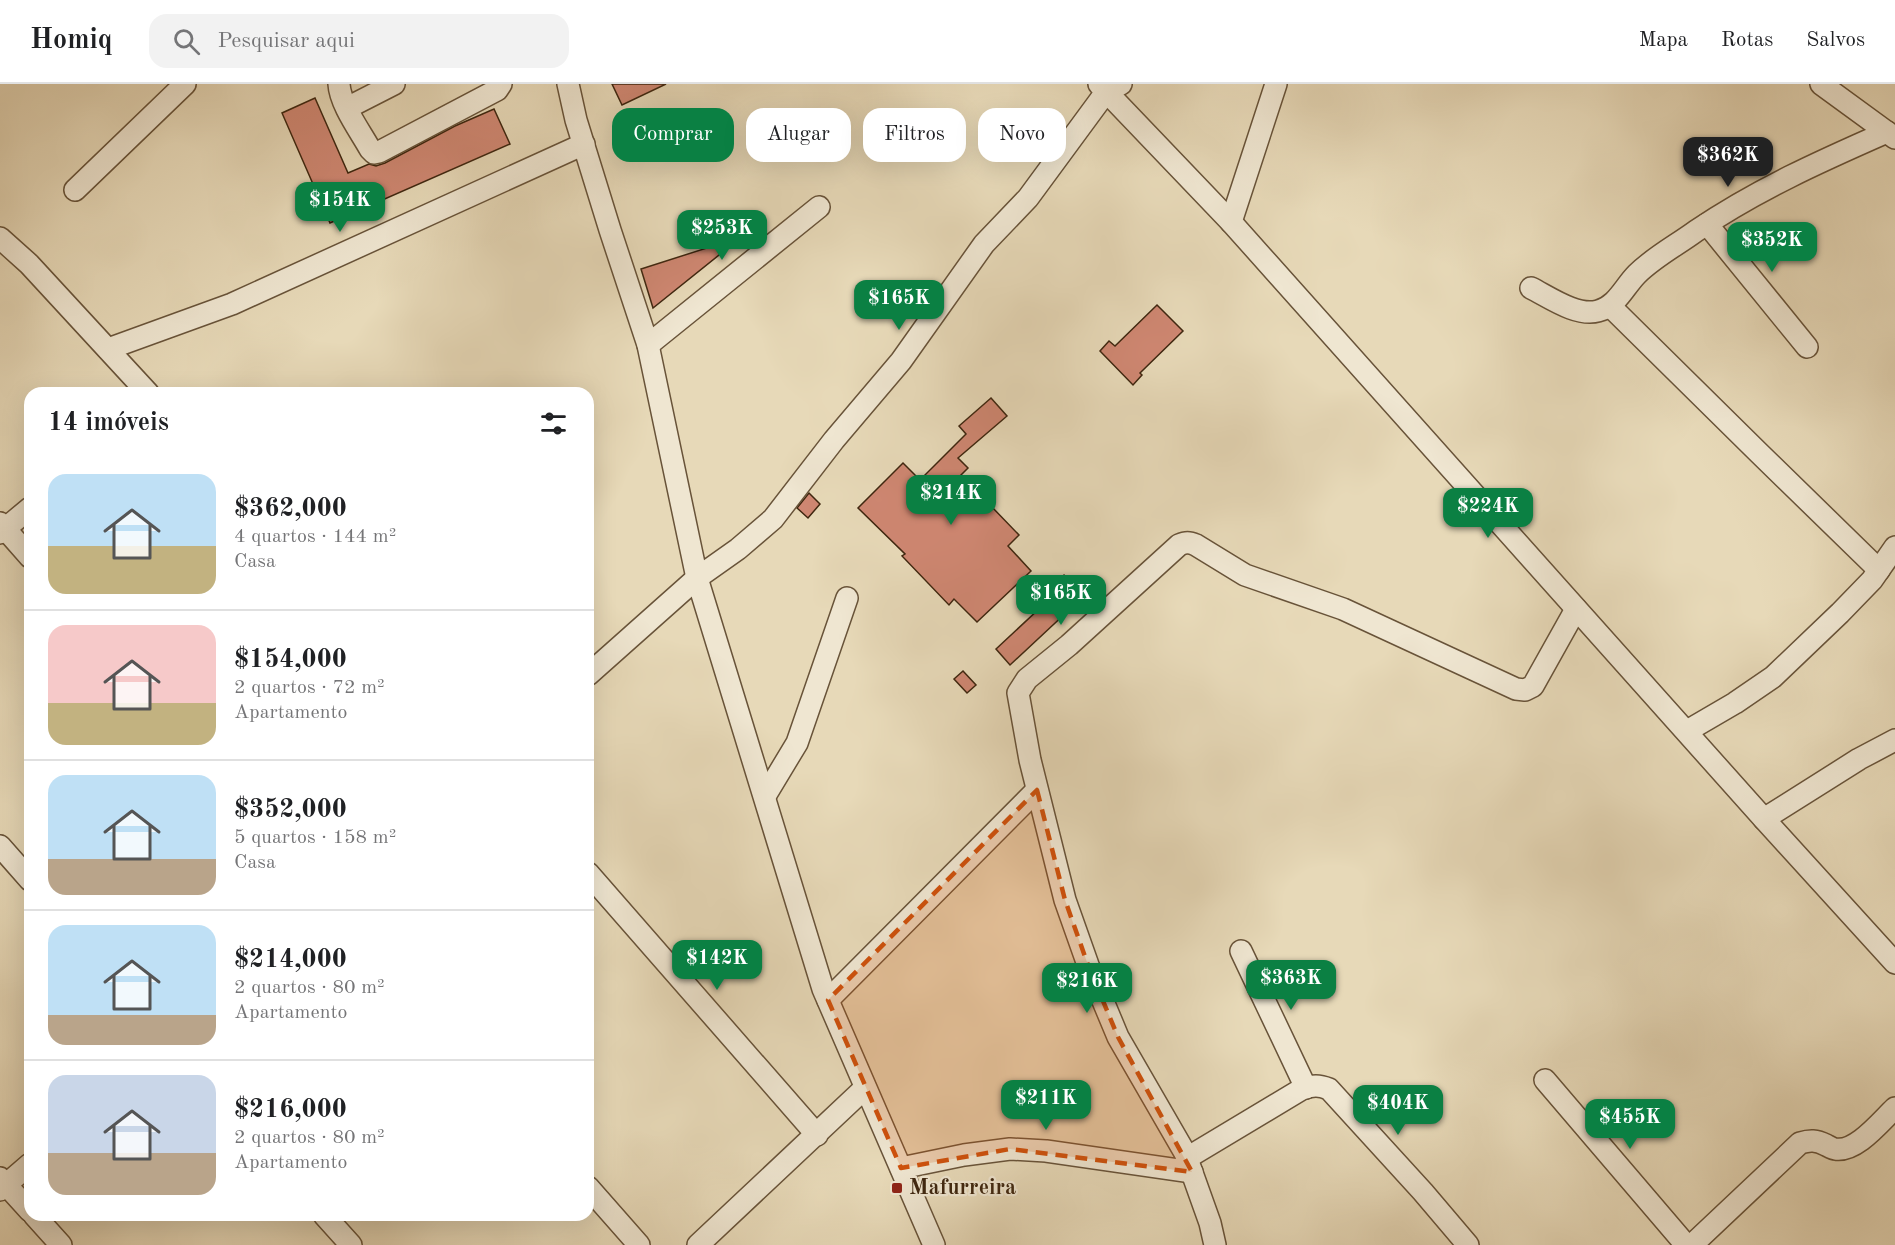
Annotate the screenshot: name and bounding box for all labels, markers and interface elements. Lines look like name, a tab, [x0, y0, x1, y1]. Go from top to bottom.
search box	[149, 14, 569, 68]
icon: search	[170, 25, 203, 58]
text: Homiq	[30, 27, 113, 55]
text: Pesquisar aqui	[218, 30, 355, 52]
text: Mapa	[1639, 30, 1688, 51]
text: Rotas	[1721, 30, 1773, 51]
text: Salvos	[1806, 30, 1865, 51]
chip: Comprar	[612, 108, 734, 162]
chip: Alugar	[746, 108, 851, 162]
chip: Filtros	[863, 108, 966, 162]
chip: Novo	[978, 108, 1066, 162]
pin: $362K	[1686, 137, 1770, 188]
text: $362K	[1697, 146, 1759, 166]
pin: $154K	[298, 182, 382, 233]
text: $154K	[309, 191, 371, 211]
pin: $253K	[680, 210, 764, 261]
text: $253K	[691, 219, 753, 239]
pin: $352K	[1730, 222, 1814, 273]
text: $352K	[1741, 231, 1803, 251]
pin: $165K	[857, 280, 941, 331]
text: $165K	[868, 289, 930, 309]
icon: filters	[537, 407, 570, 440]
text: 14 imóveis	[48, 410, 169, 436]
pin: $214K	[909, 475, 993, 526]
text: $214K	[920, 484, 982, 504]
pin: $224K	[1446, 488, 1530, 539]
text: $362,000	[234, 496, 347, 522]
text: $224K	[1457, 497, 1519, 517]
icon: home	[96, 498, 168, 570]
text: 4 quartos · 144 m²	[234, 527, 396, 547]
text: Casa	[234, 552, 276, 572]
pin: $165K	[1019, 575, 1103, 626]
text: $165K	[1030, 584, 1092, 604]
text: $154,000	[234, 647, 347, 673]
icon: home	[96, 649, 168, 721]
text: 2 quartos · 72 m²	[234, 678, 385, 698]
text: Apartamento	[234, 703, 347, 723]
text: $352,000	[234, 797, 347, 823]
icon: home	[96, 799, 168, 871]
text: 5 quartos · 158 m²	[234, 828, 396, 848]
text: Casa	[234, 853, 276, 873]
pin: $142K	[675, 940, 759, 991]
text: $214,000	[234, 947, 347, 973]
icon: home	[96, 949, 168, 1021]
text: $142K	[686, 949, 748, 969]
pin: $363K	[1249, 960, 1333, 1011]
pin: $216K	[1045, 963, 1129, 1014]
text: $363K	[1260, 969, 1322, 989]
text: $216K	[1056, 972, 1118, 992]
text: 2 quartos · 80 m²	[234, 978, 385, 998]
text: Apartamento	[234, 1003, 347, 1023]
pin: $211K	[1004, 1080, 1088, 1131]
pin: $404K	[1356, 1085, 1440, 1136]
text: $211K	[1015, 1089, 1077, 1109]
text: $404K	[1367, 1094, 1429, 1114]
text: $216,000	[234, 1097, 347, 1123]
icon: home	[96, 1099, 168, 1171]
pin: $455K	[1588, 1099, 1672, 1150]
text: $455K	[1599, 1108, 1661, 1128]
text: 2 quartos · 80 m²	[234, 1128, 385, 1148]
text: Apartamento	[234, 1153, 347, 1173]
place label: Mafurreira	[909, 1177, 1016, 1199]
marker: Mafurreira	[890, 1181, 904, 1195]

